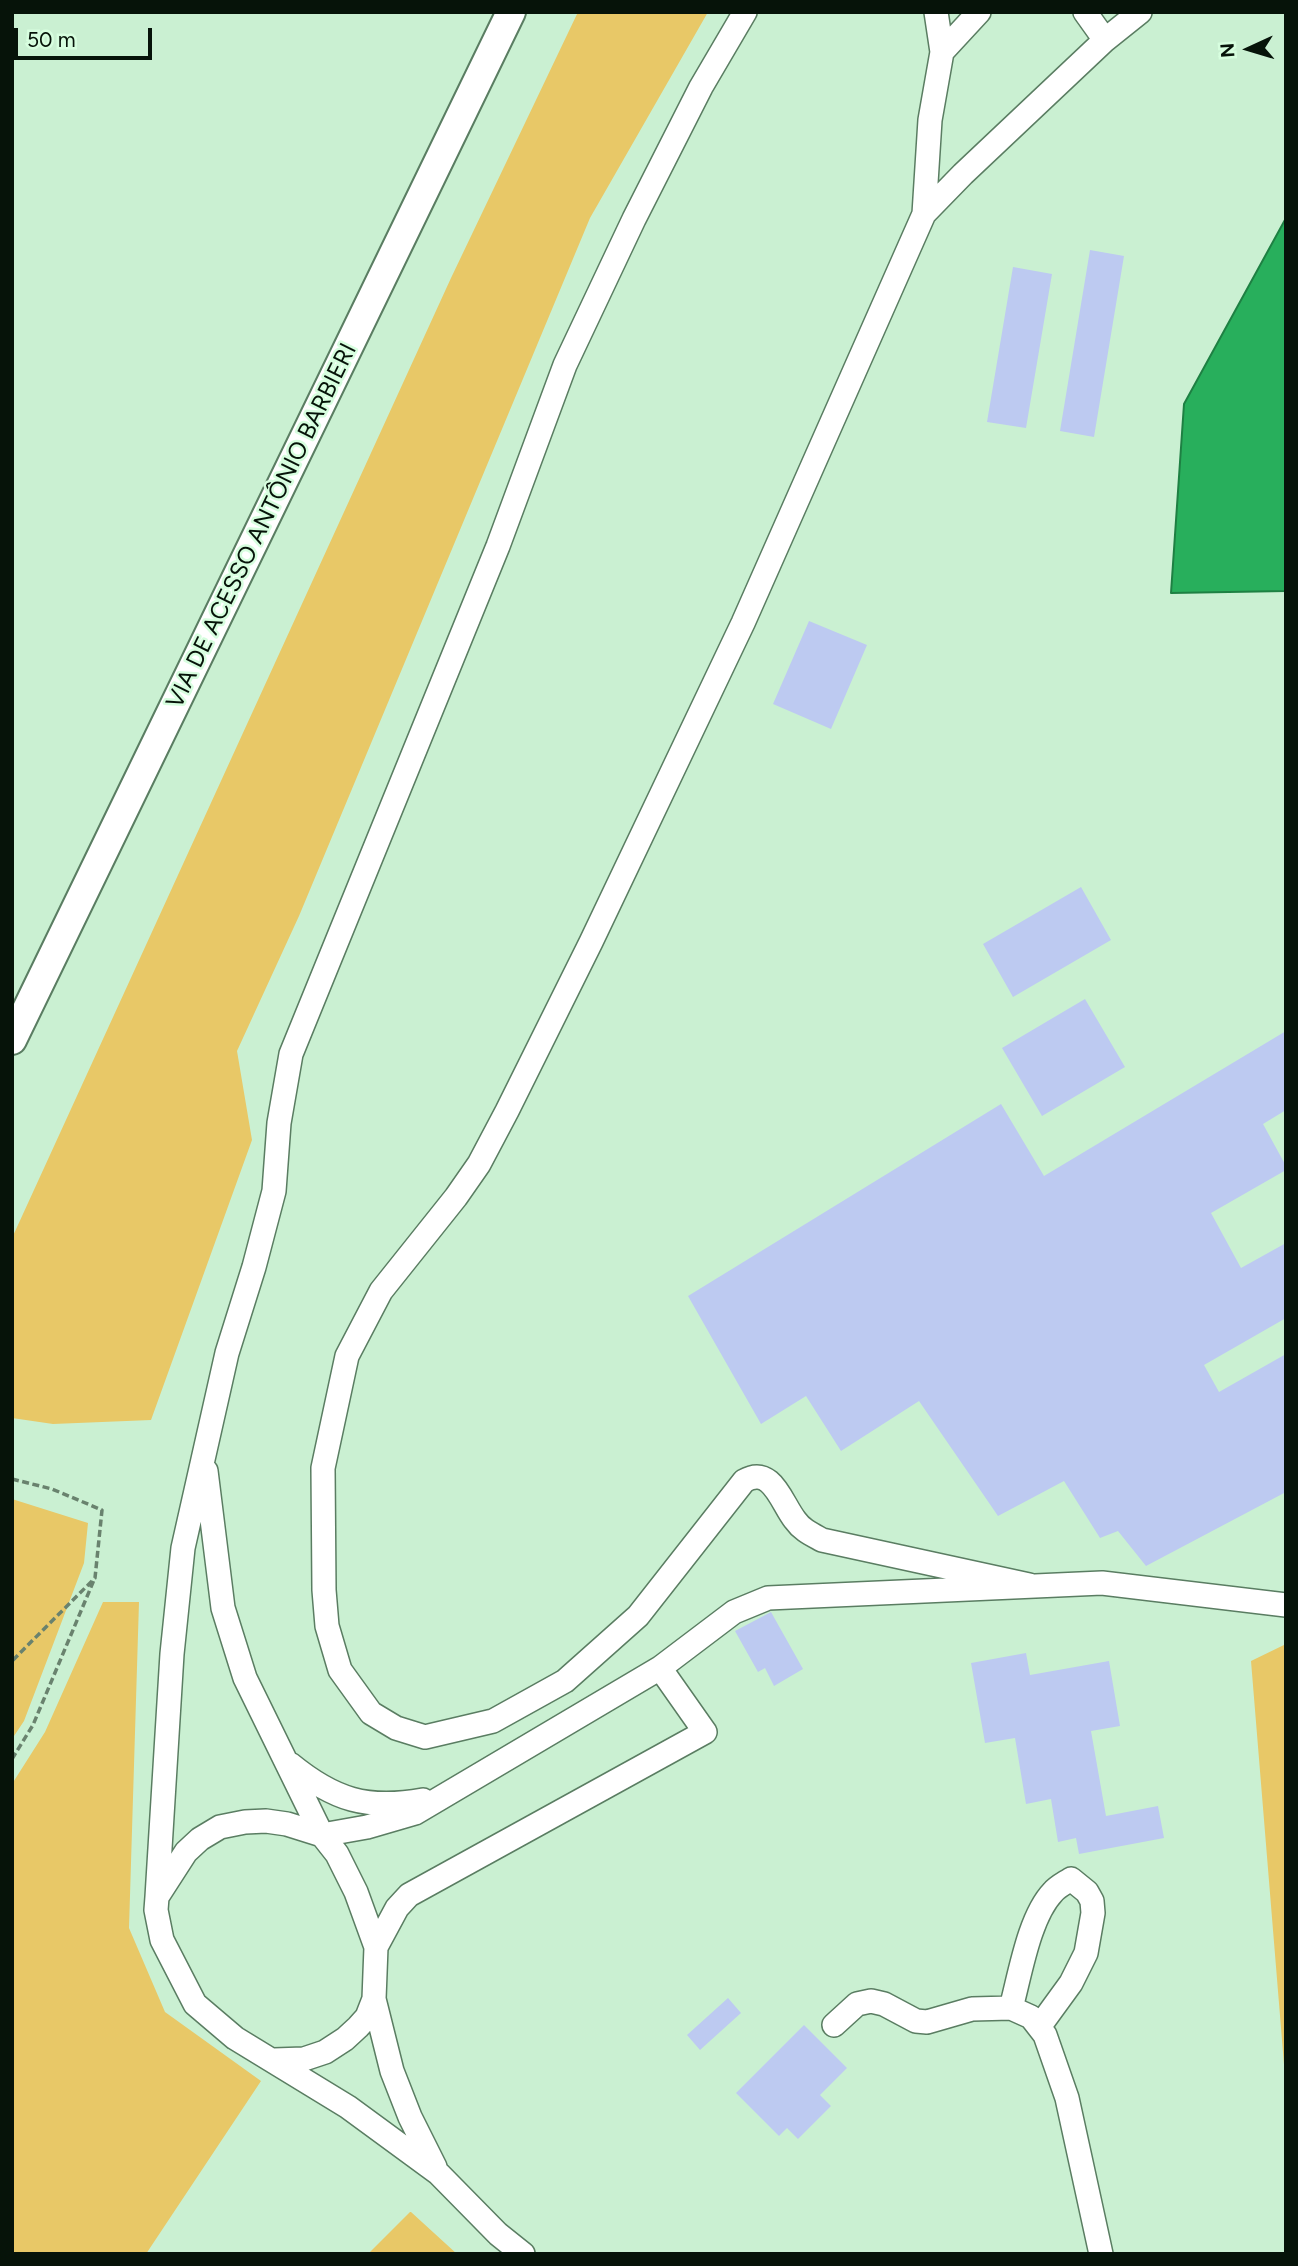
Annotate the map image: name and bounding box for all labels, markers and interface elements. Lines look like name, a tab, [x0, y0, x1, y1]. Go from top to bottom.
scale bar	[18, 14, 156, 58]
north arrow	[1214, 14, 1284, 84]
text: 50 m	[27, 27, 76, 52]
text: N	[1216, 42, 1240, 59]
street label: VIA DE ACESSO ANTÔNIO BARBIERI	[161, 339, 363, 713]

